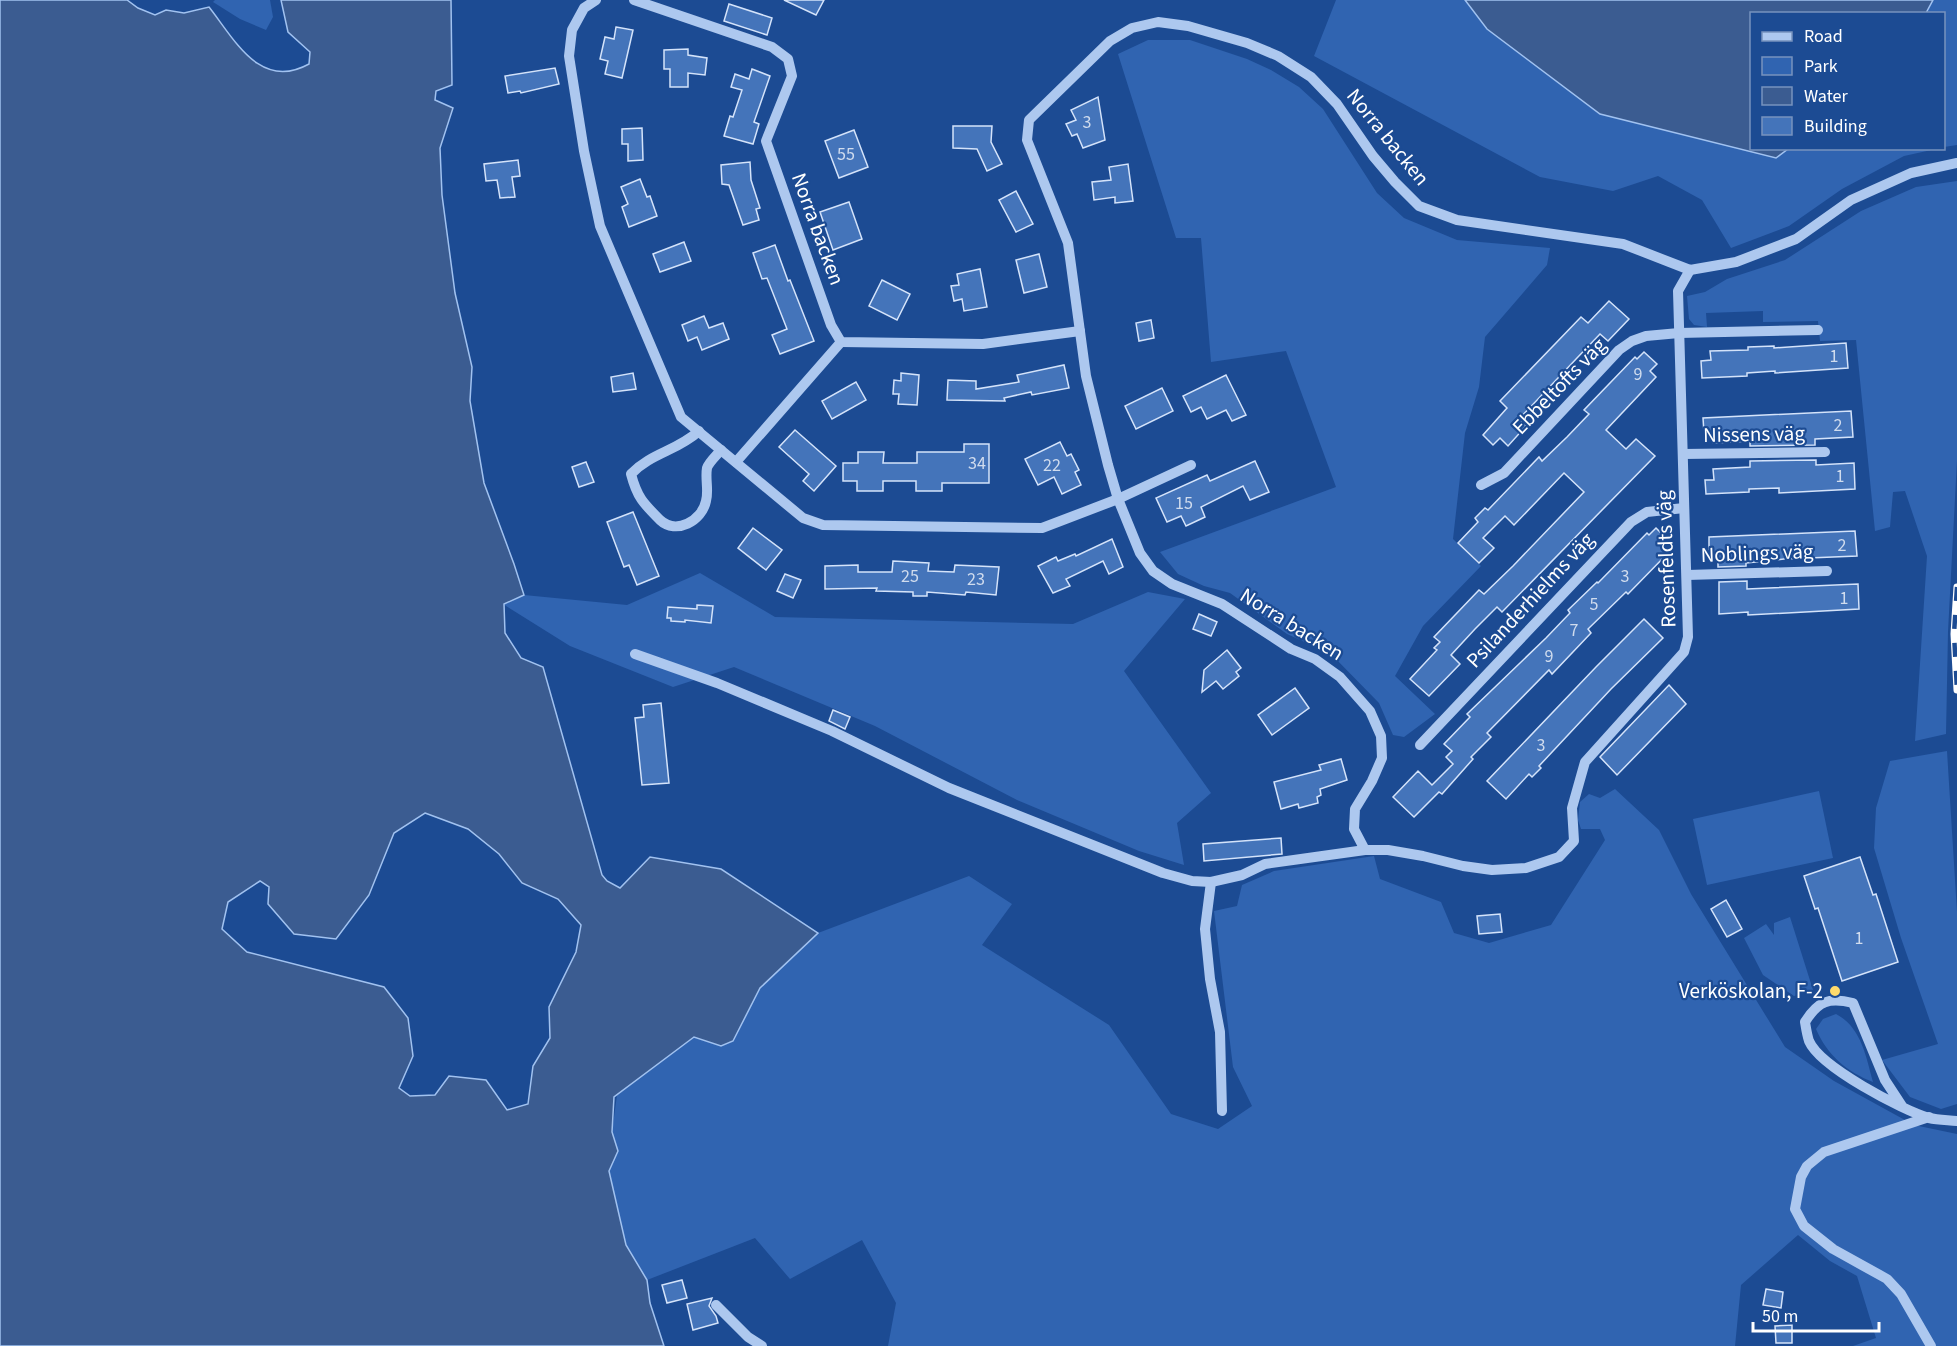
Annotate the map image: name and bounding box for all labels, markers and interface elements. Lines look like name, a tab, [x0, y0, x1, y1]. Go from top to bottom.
legend	[1750, 12, 1945, 150]
text: Road	[1804, 24, 1843, 49]
text: Park	[1804, 54, 1838, 79]
street label: Norra backen	[1339, 82, 1437, 192]
text: Water	[1804, 84, 1848, 109]
house number: 3	[1083, 110, 1092, 135]
text: Building	[1804, 114, 1867, 139]
house number: 55	[837, 142, 855, 167]
street label: Norra backen	[784, 169, 852, 289]
street label: Ebbeltofts väg	[1505, 331, 1613, 441]
house number: 1	[1830, 344, 1838, 369]
house number: 9	[1634, 362, 1643, 387]
house number: 2	[1834, 413, 1843, 438]
street label: Nissens väg	[1703, 418, 1806, 450]
house number: 34	[968, 451, 986, 476]
house number: 22	[1043, 453, 1061, 478]
house number: 1	[1836, 464, 1844, 489]
street label: Rosenfeldts väg	[1649, 489, 1683, 628]
house number: 15	[1175, 491, 1193, 516]
street label: Psilanderhielms väg	[1459, 525, 1601, 674]
house number: 2	[1838, 533, 1847, 558]
street label: Noblings väg	[1700, 536, 1814, 570]
house number: 25	[901, 564, 919, 589]
house number: 3	[1621, 564, 1630, 589]
house number: 23	[967, 567, 985, 592]
street label: Norra backen	[1234, 580, 1350, 668]
house number: 1	[1840, 586, 1848, 611]
house number: 5	[1590, 592, 1599, 617]
house number: 7	[1570, 618, 1579, 643]
house number: 9	[1545, 644, 1554, 669]
house number: 3	[1537, 733, 1546, 758]
house number: 1	[1855, 926, 1863, 951]
place label: Verköskolan, F-2	[1679, 976, 1823, 1006]
marker: Verköskolan, F-2	[1828, 984, 1842, 998]
scale bar	[1753, 1295, 1879, 1333]
text: 50 m	[1762, 1304, 1798, 1329]

